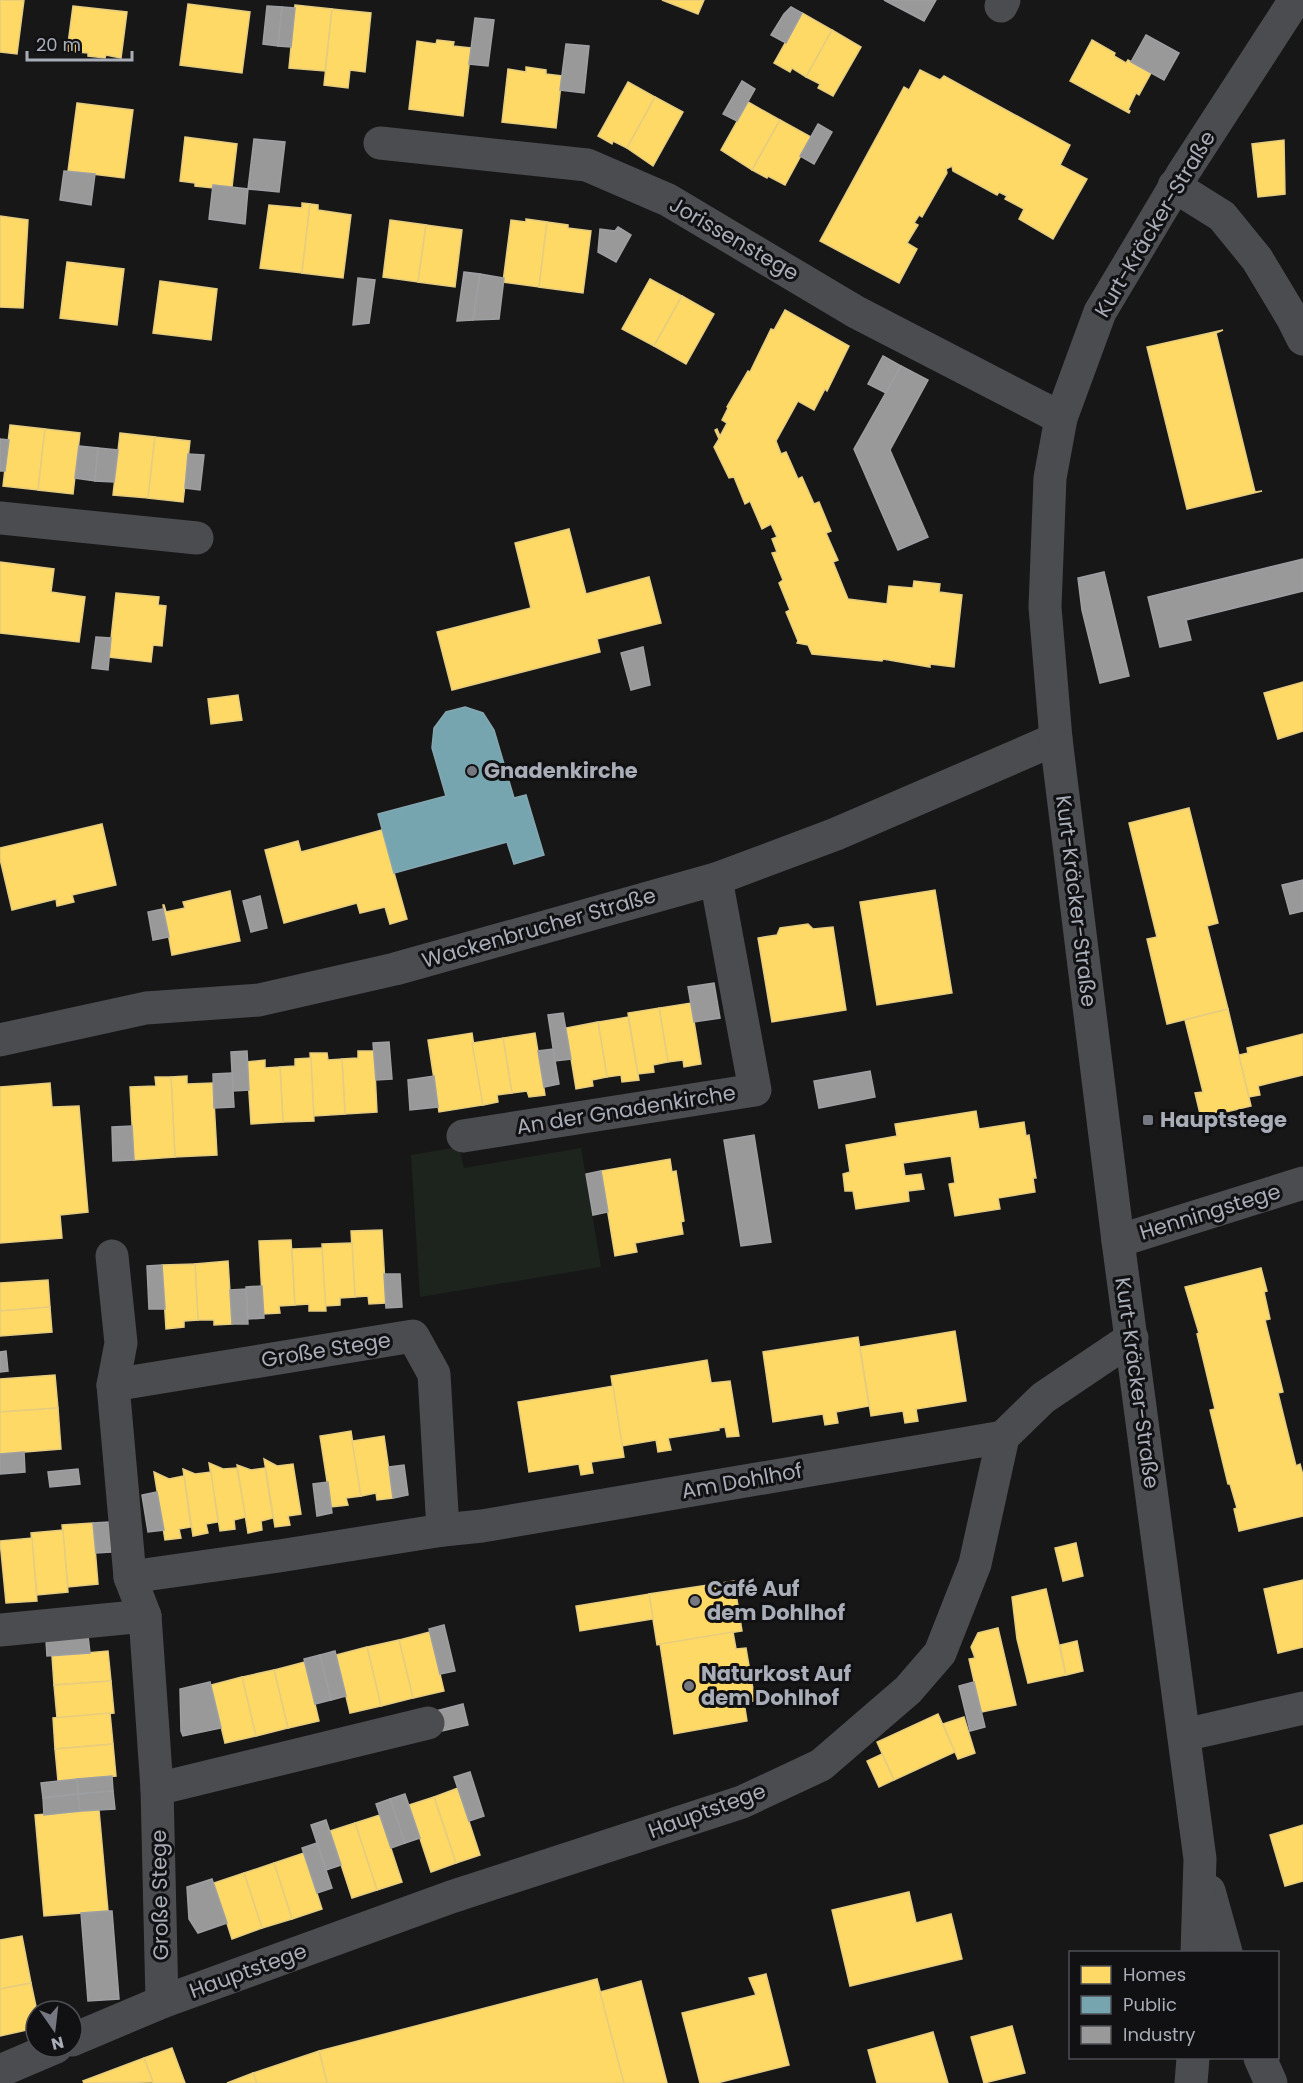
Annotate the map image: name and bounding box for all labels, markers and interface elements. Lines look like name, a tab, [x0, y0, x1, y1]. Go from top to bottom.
scale bar	[27, 24, 132, 62]
text: 20 m	[36, 32, 81, 57]
street label: Kurt-Kräcker-Straße	[1087, 125, 1222, 322]
street label: Jorissenstege	[664, 190, 804, 287]
place label: Gnadenkirche	[484, 756, 638, 785]
marker: Gnadenkirche	[465, 764, 479, 778]
street label: Kurt-Kräcker-Straße	[1049, 793, 1104, 1008]
street label: Wackenbrucher Straße	[418, 880, 659, 975]
street label: An der Gnadenkirche	[514, 1078, 738, 1141]
place label: Hauptstege	[1160, 1105, 1287, 1134]
marker: Hauptstege	[1141, 1113, 1155, 1127]
street label: Henningstege	[1136, 1176, 1284, 1247]
street label: Kurt-Kräcker-Straße	[1108, 1275, 1167, 1490]
street label: Große Stege	[259, 1325, 393, 1374]
street label: Am Dohlhof	[679, 1456, 805, 1505]
place label: Café Auf dem Dohlhof	[707, 1574, 845, 1627]
marker: Café Auf dem Dohlhof	[688, 1594, 702, 1608]
place label: Naturkost Auf dem Dohlhof	[701, 1659, 851, 1712]
marker: Naturkost Auf dem Dohlhof	[682, 1679, 696, 1693]
street label: Hauptstege	[644, 1776, 770, 1845]
street label: Große Stege	[144, 1829, 175, 1961]
street label: Hauptstege	[185, 1936, 311, 2005]
legend	[1069, 1951, 1279, 2059]
text: Homes	[1123, 1962, 1186, 1987]
text: Public	[1123, 1992, 1177, 2017]
north arrow	[24, 1999, 84, 2059]
text: Industry	[1123, 2022, 1195, 2047]
text: N	[49, 2030, 66, 2056]

